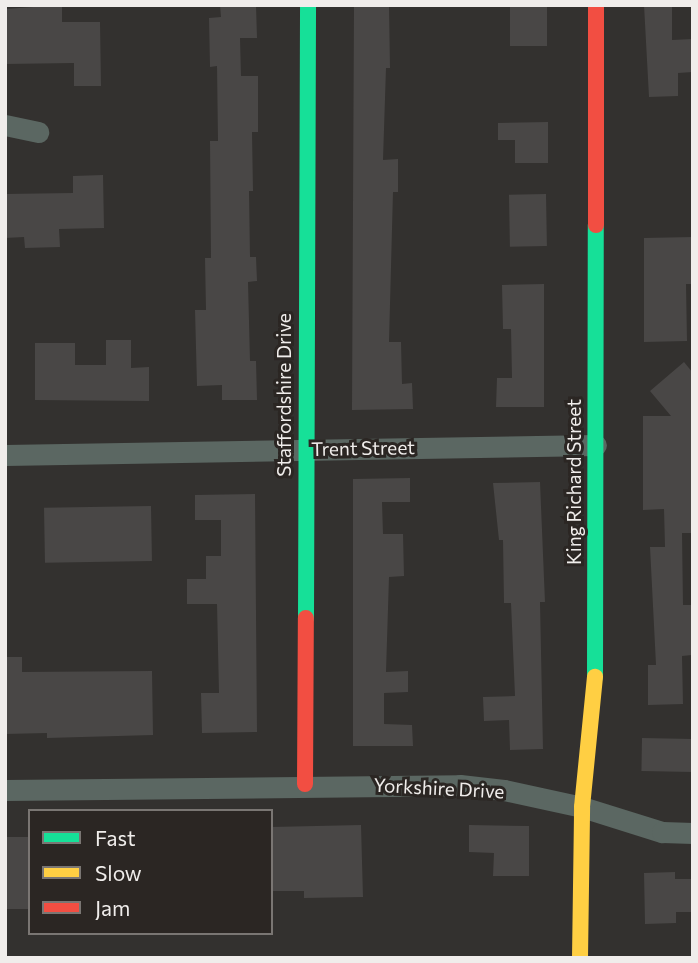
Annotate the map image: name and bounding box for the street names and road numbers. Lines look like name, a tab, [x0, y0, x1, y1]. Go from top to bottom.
street label: Staffordshire Drive	[273, 313, 295, 477]
street label: King Richard Street	[563, 399, 585, 565]
street label: Trent Street	[311, 436, 415, 460]
street label: Yorkshire Drive	[373, 773, 505, 803]

